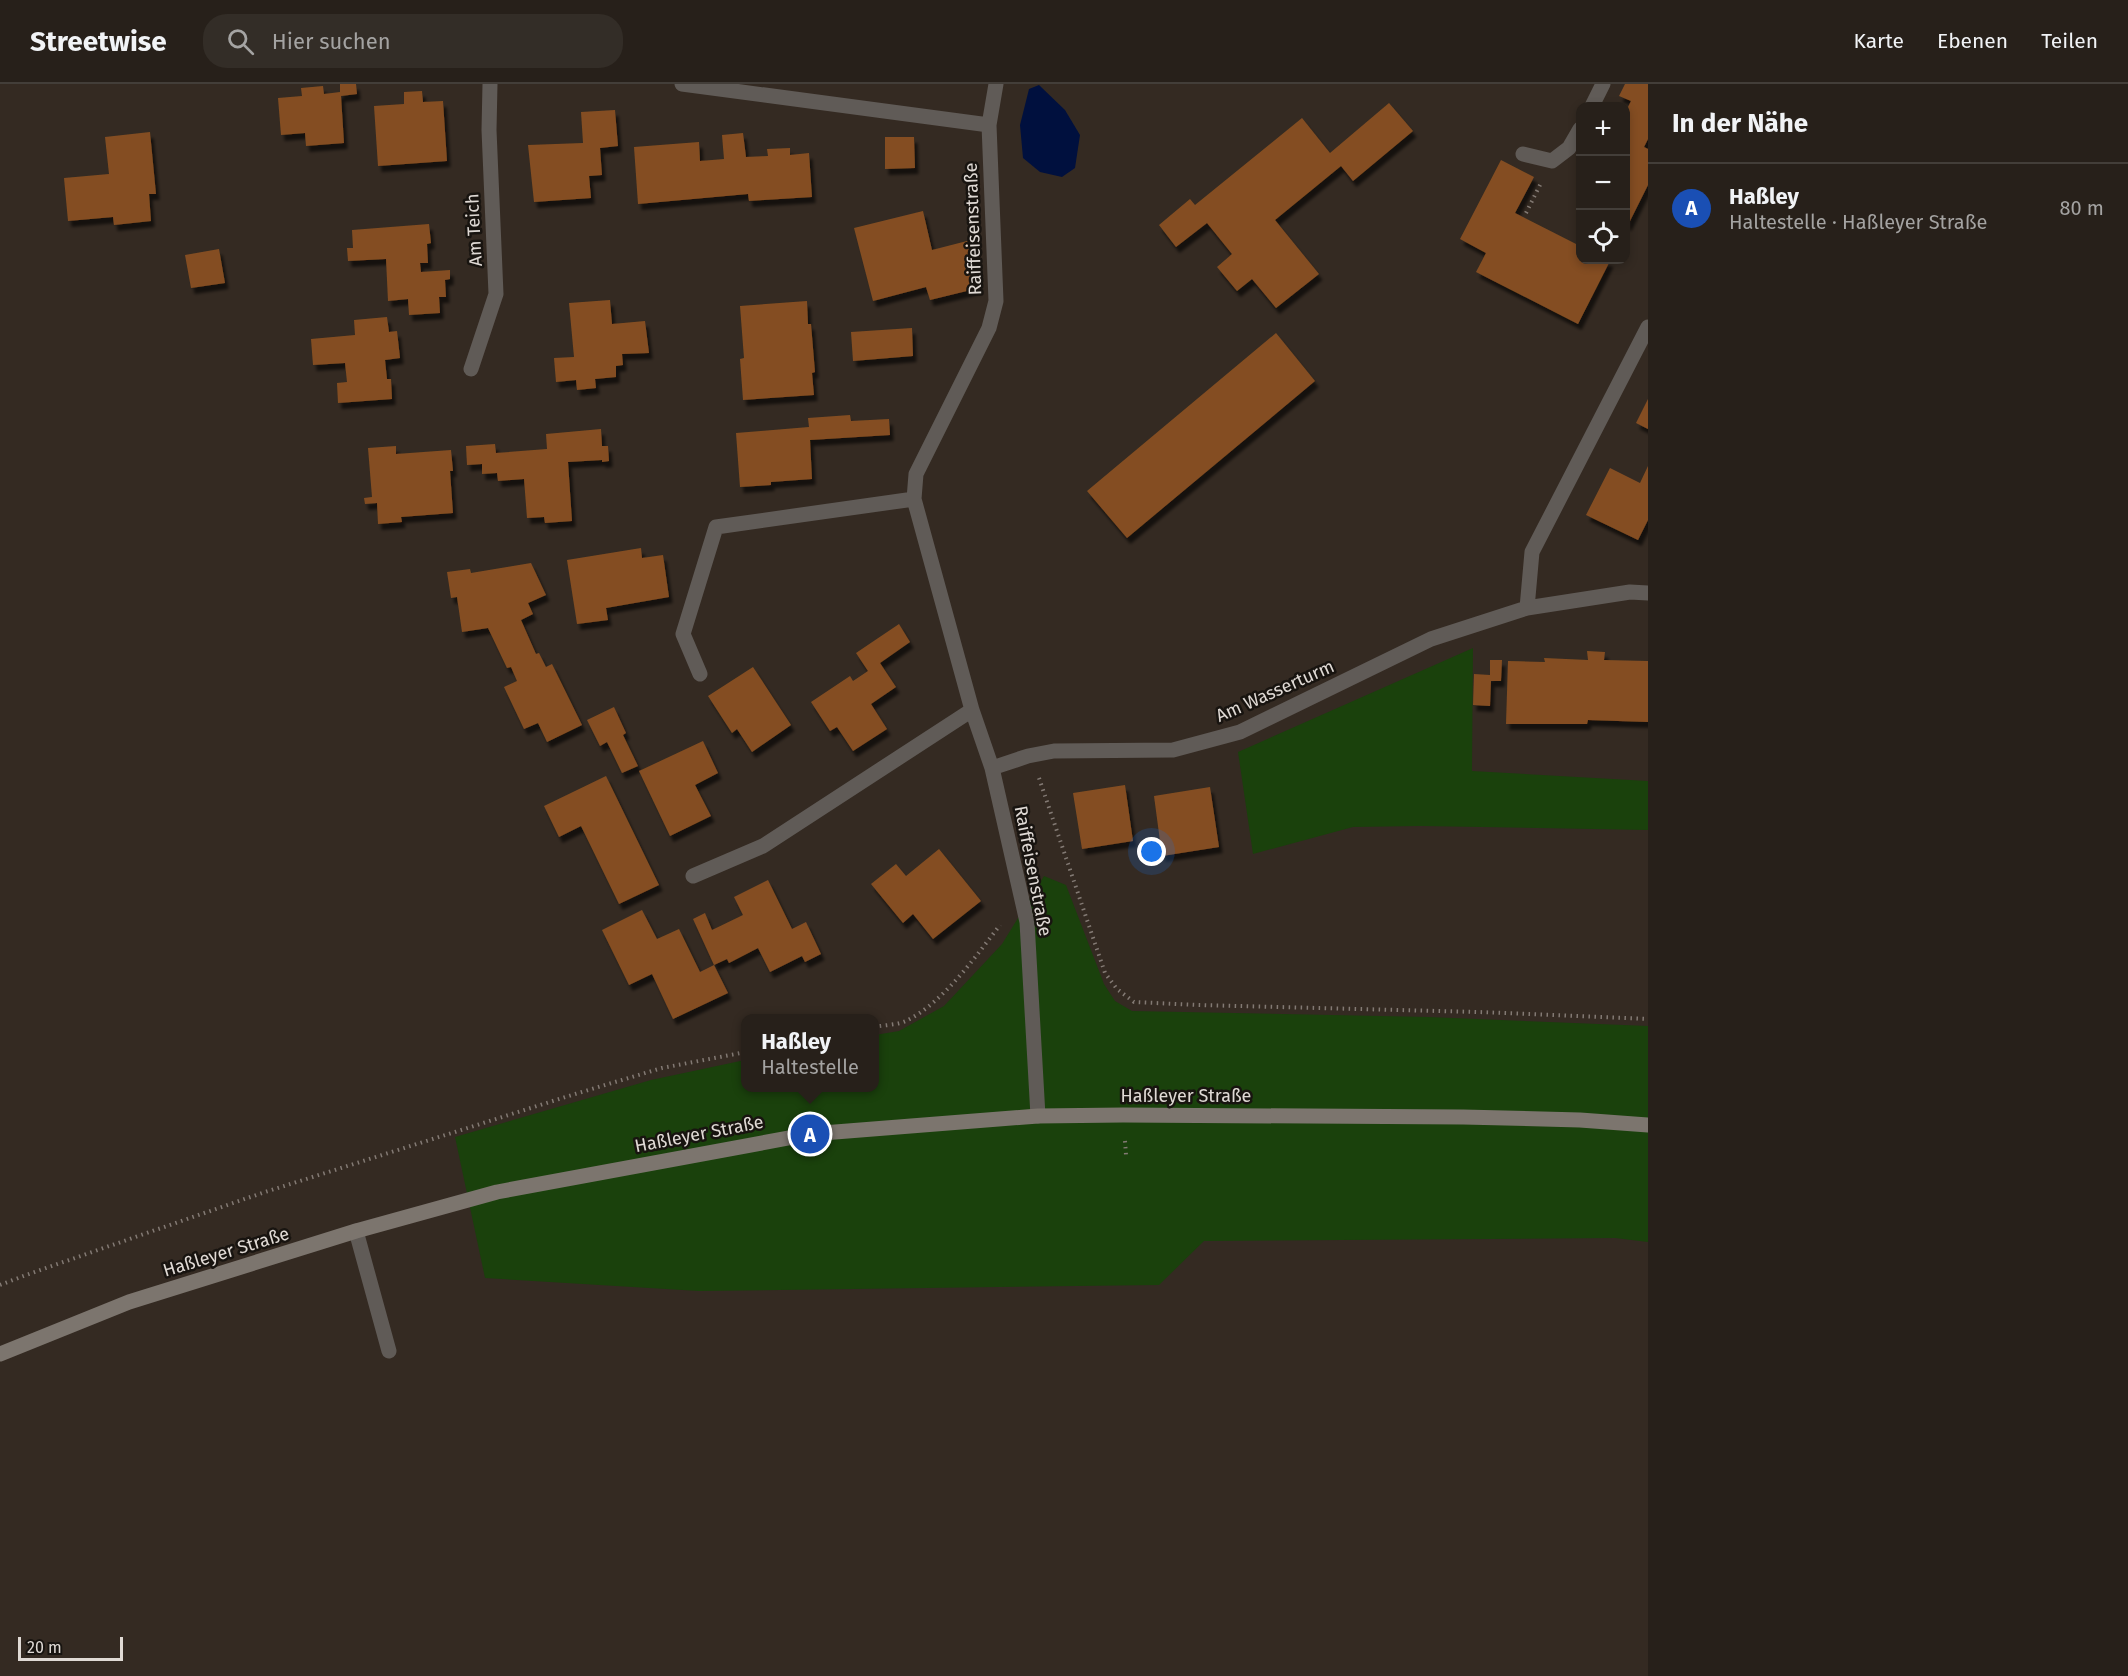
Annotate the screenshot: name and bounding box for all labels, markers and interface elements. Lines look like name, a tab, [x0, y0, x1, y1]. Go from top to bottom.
search box	[203, 14, 623, 68]
text: Streetwise	[30, 25, 167, 58]
icon: search	[224, 25, 257, 58]
text: Hier suchen	[272, 28, 391, 55]
text: Karte	[1853, 28, 1904, 54]
text: Ebenen	[1937, 28, 2008, 54]
text: Teilen	[2041, 28, 2098, 54]
map controls	[1576, 102, 1630, 264]
button: +	[1576, 102, 1630, 156]
text: In der Nähe	[1672, 108, 1808, 139]
button: −	[1576, 156, 1630, 210]
street label: Raiffeisenstraße	[960, 162, 986, 296]
text: Haßley	[1729, 183, 1799, 210]
street label: Am Teich	[461, 193, 487, 267]
text: A	[1686, 196, 1697, 220]
text: 80 m	[2059, 196, 2104, 220]
button: locate	[1576, 210, 1630, 264]
text: Haltestelle · Haßleyer Straße	[1729, 210, 1987, 234]
street label: Am Wasserturm	[1212, 655, 1338, 727]
street label: Raiffeisenstraße	[1010, 804, 1056, 938]
your location	[1137, 837, 1166, 866]
popup	[741, 1014, 879, 1092]
text: Haßley	[761, 1028, 831, 1055]
text: Haltestelle	[761, 1055, 859, 1079]
street label: Haßleyer Straße	[1121, 1085, 1251, 1107]
street label: Haßleyer Straße	[633, 1111, 765, 1157]
pin: A	[790, 1112, 830, 1156]
street label: Haßleyer Straße	[160, 1222, 292, 1282]
scale bar	[18, 1634, 123, 1662]
text: 20 m	[27, 1638, 62, 1657]

